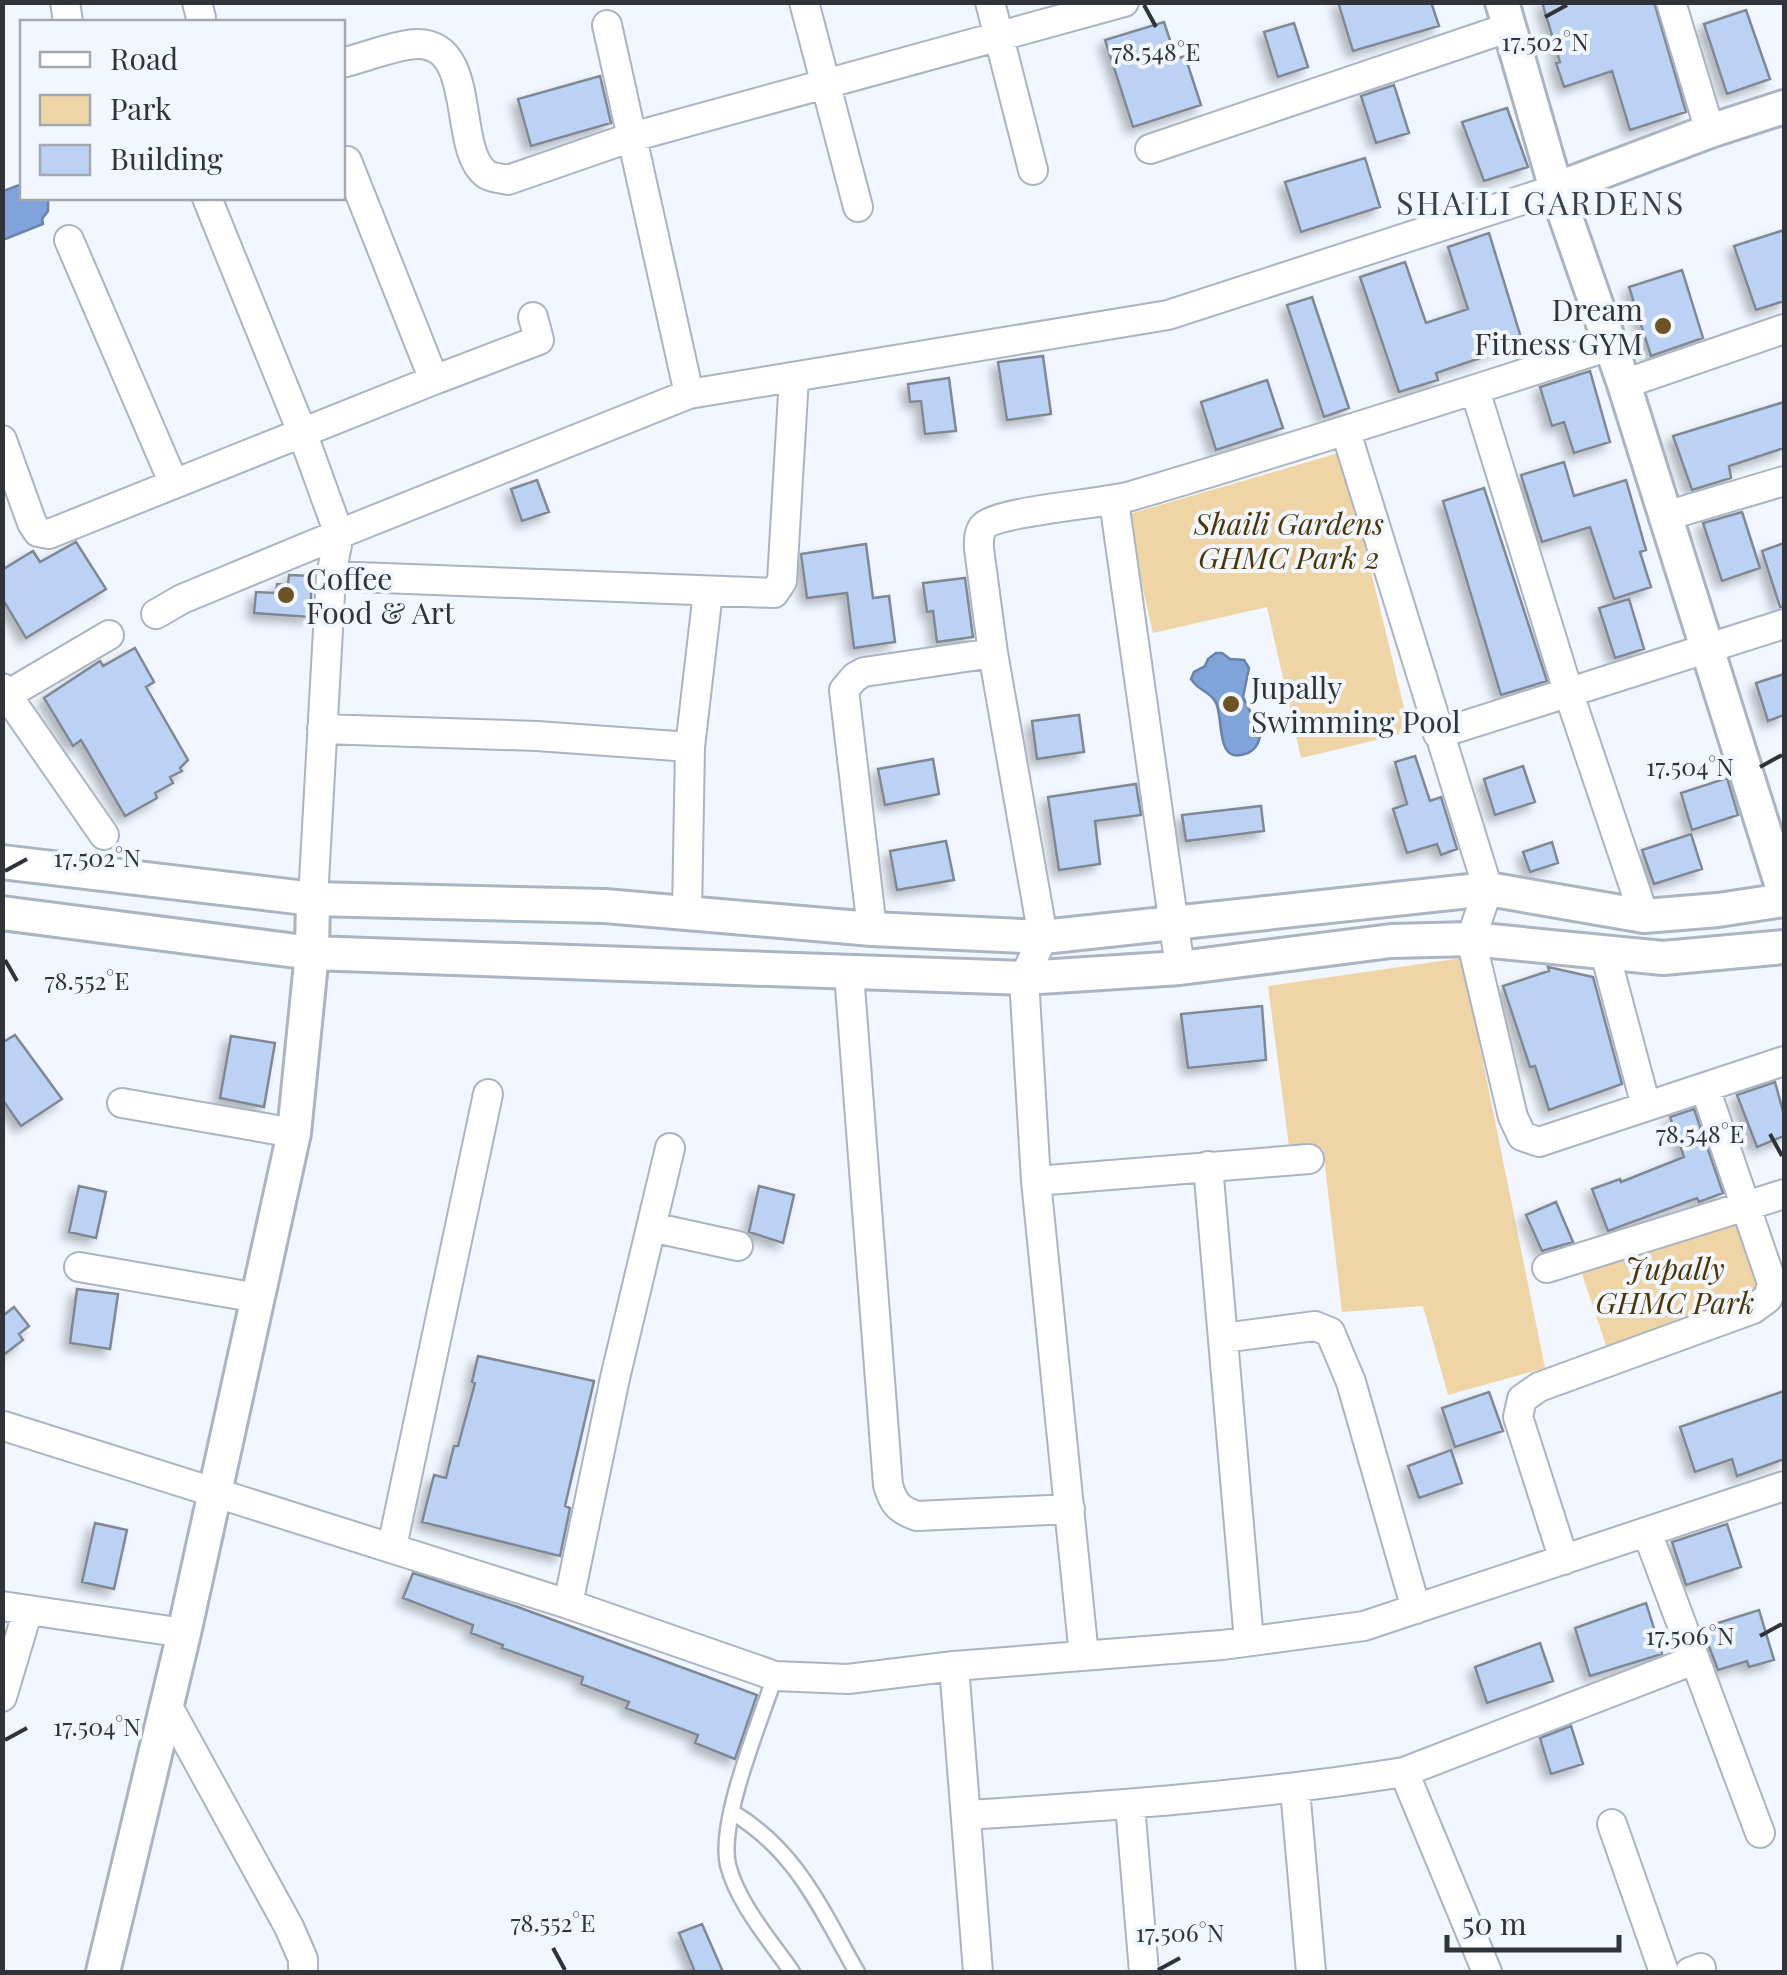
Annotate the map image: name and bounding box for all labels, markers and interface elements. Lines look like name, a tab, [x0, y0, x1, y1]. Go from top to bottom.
legend	[20, 20, 345, 200]
text: 17.502°N	[1501, 24, 1589, 57]
text: 78.548°E	[1112, 34, 1200, 67]
text: Road	[110, 38, 178, 78]
text: Park	[110, 88, 172, 128]
text: Building	[110, 138, 223, 178]
district label: SHAILI GARDENS	[1396, 180, 1686, 223]
place label: Dream Fitness GYM	[1474, 289, 1643, 363]
marker: Dream Fitness GYM	[1652, 315, 1674, 337]
park label: Shaili Gardens GHMC Park 2	[1193, 503, 1384, 577]
place label: Coffee Food & Art	[306, 558, 455, 632]
marker: Coffee Food & Art	[275, 584, 297, 606]
place label: Jupally Swimming Pool	[1250, 667, 1460, 741]
marker: Jupally Swimming Pool	[1220, 693, 1242, 715]
text: 17.504°N	[1646, 749, 1734, 782]
text: 17.502°N	[53, 840, 141, 873]
text: 78.552°E	[44, 963, 130, 996]
text: 78.548°E	[1656, 1116, 1744, 1149]
park label: Jupally GHMC Park	[1596, 1248, 1754, 1322]
text: 17.506°N	[1646, 1618, 1734, 1651]
text: 17.504°N	[53, 1709, 141, 1742]
scale bar	[1447, 1890, 1620, 1952]
text: 50 m	[1462, 1903, 1527, 1943]
text: 78.552°E	[510, 1905, 596, 1938]
text: 17.506°N	[1136, 1915, 1224, 1948]

